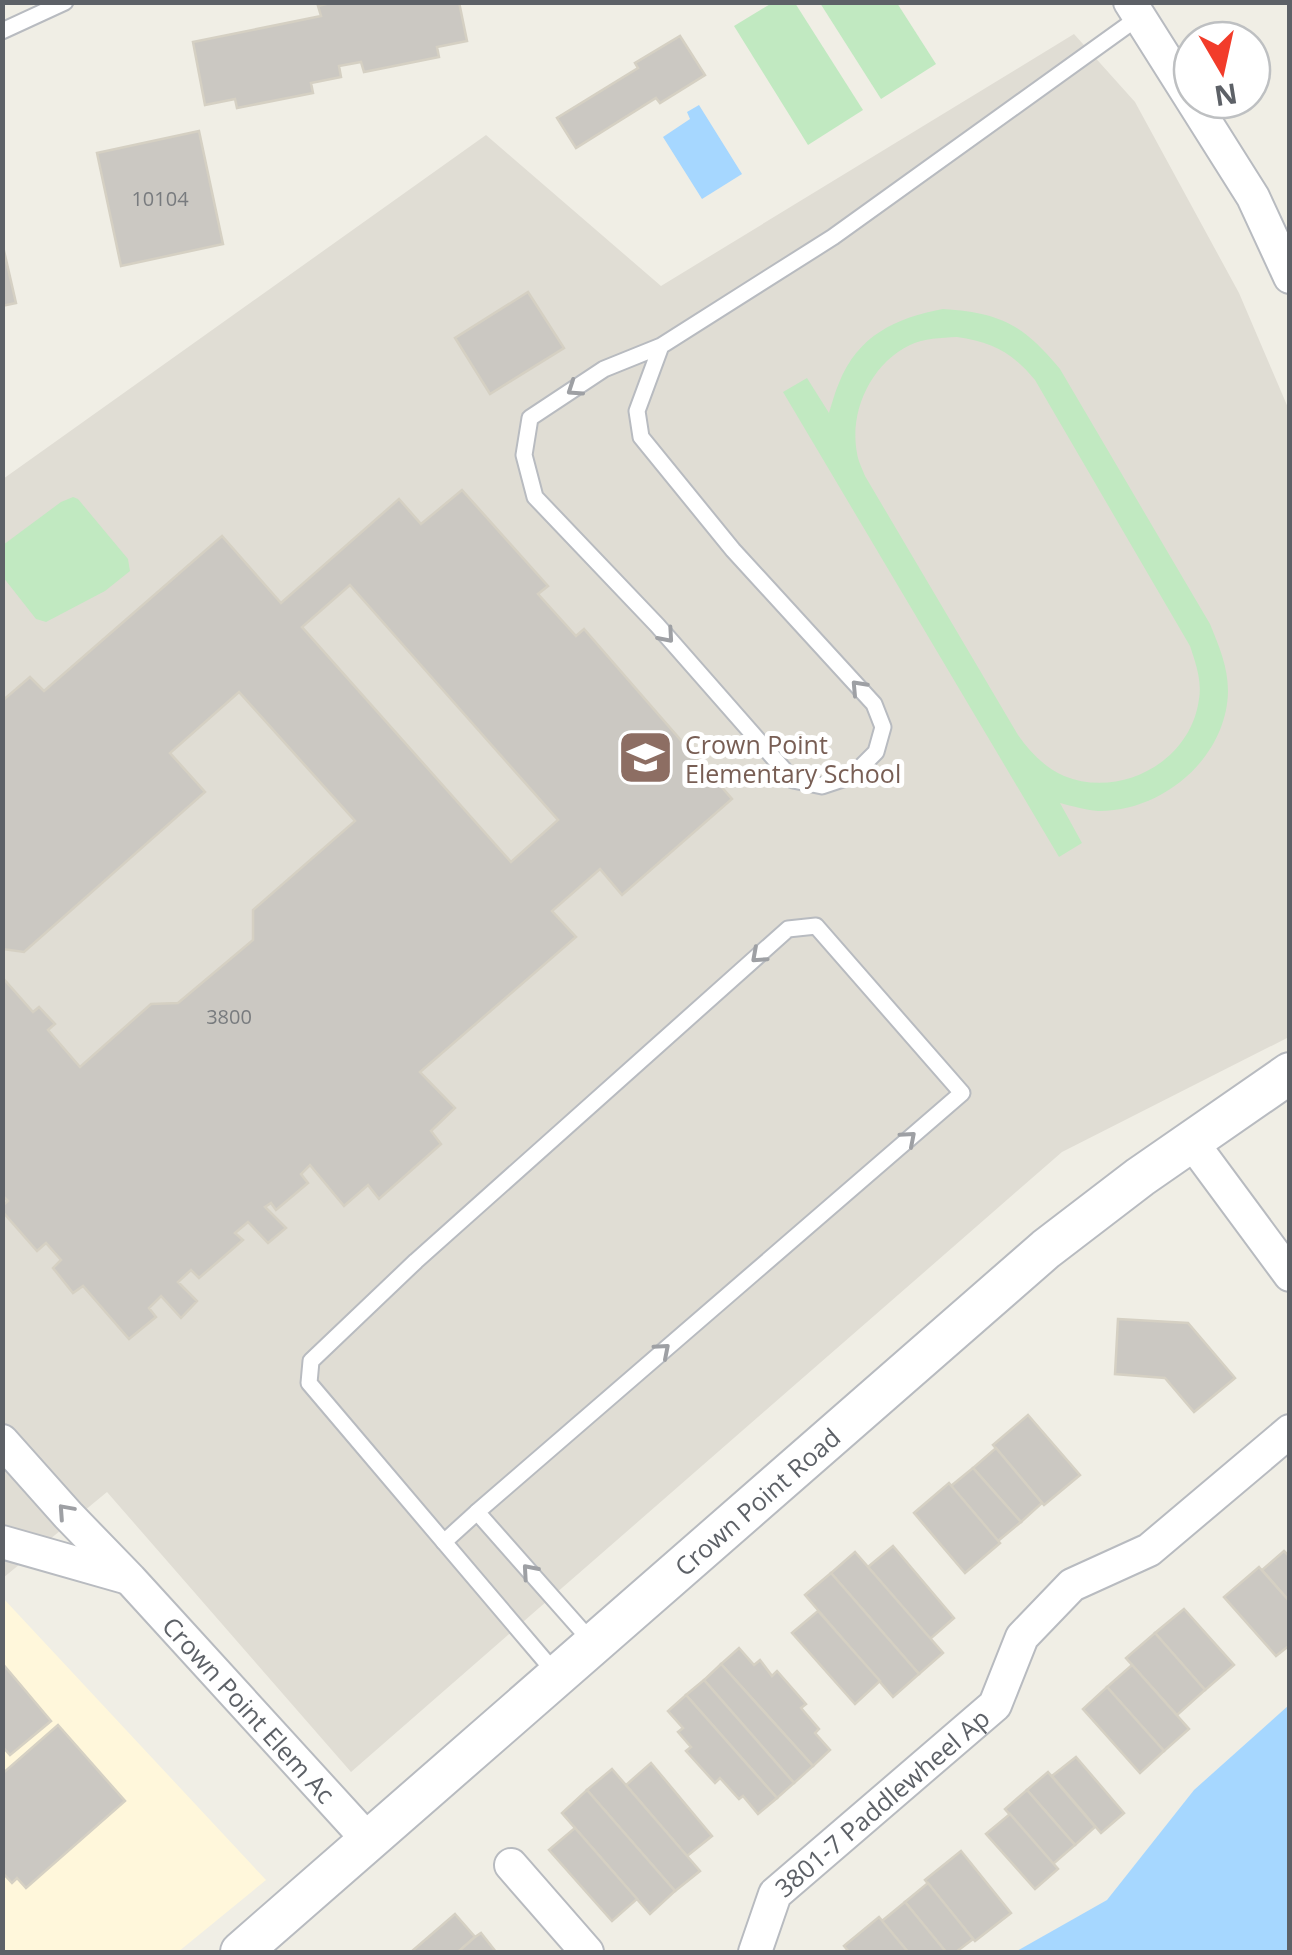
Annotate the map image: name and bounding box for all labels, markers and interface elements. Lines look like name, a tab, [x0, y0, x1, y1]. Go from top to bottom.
north arrow	[1172, 20, 1272, 120]
text: N	[1212, 75, 1240, 116]
house number: 10104	[131, 185, 189, 212]
one-way arrow	[567, 377, 586, 395]
one-way arrow	[656, 625, 674, 643]
one-way arrow	[852, 680, 870, 699]
place label: Crown Point Elementary School	[685, 727, 901, 790]
school or university icon: Crown Point Elementary School	[616, 728, 676, 788]
one-way arrow	[751, 944, 770, 962]
house number: 3800	[206, 1003, 252, 1030]
one-way arrow	[898, 1132, 916, 1150]
one-way arrow	[651, 1344, 670, 1362]
street label: Crown Point Road	[667, 1420, 847, 1583]
one-way arrow	[59, 1504, 77, 1523]
one-way arrow	[523, 1564, 541, 1583]
street label: Crown Point Elem Ac	[155, 1609, 343, 1810]
street label: 3801-7 Paddlewheel Ap	[767, 1701, 996, 1904]

